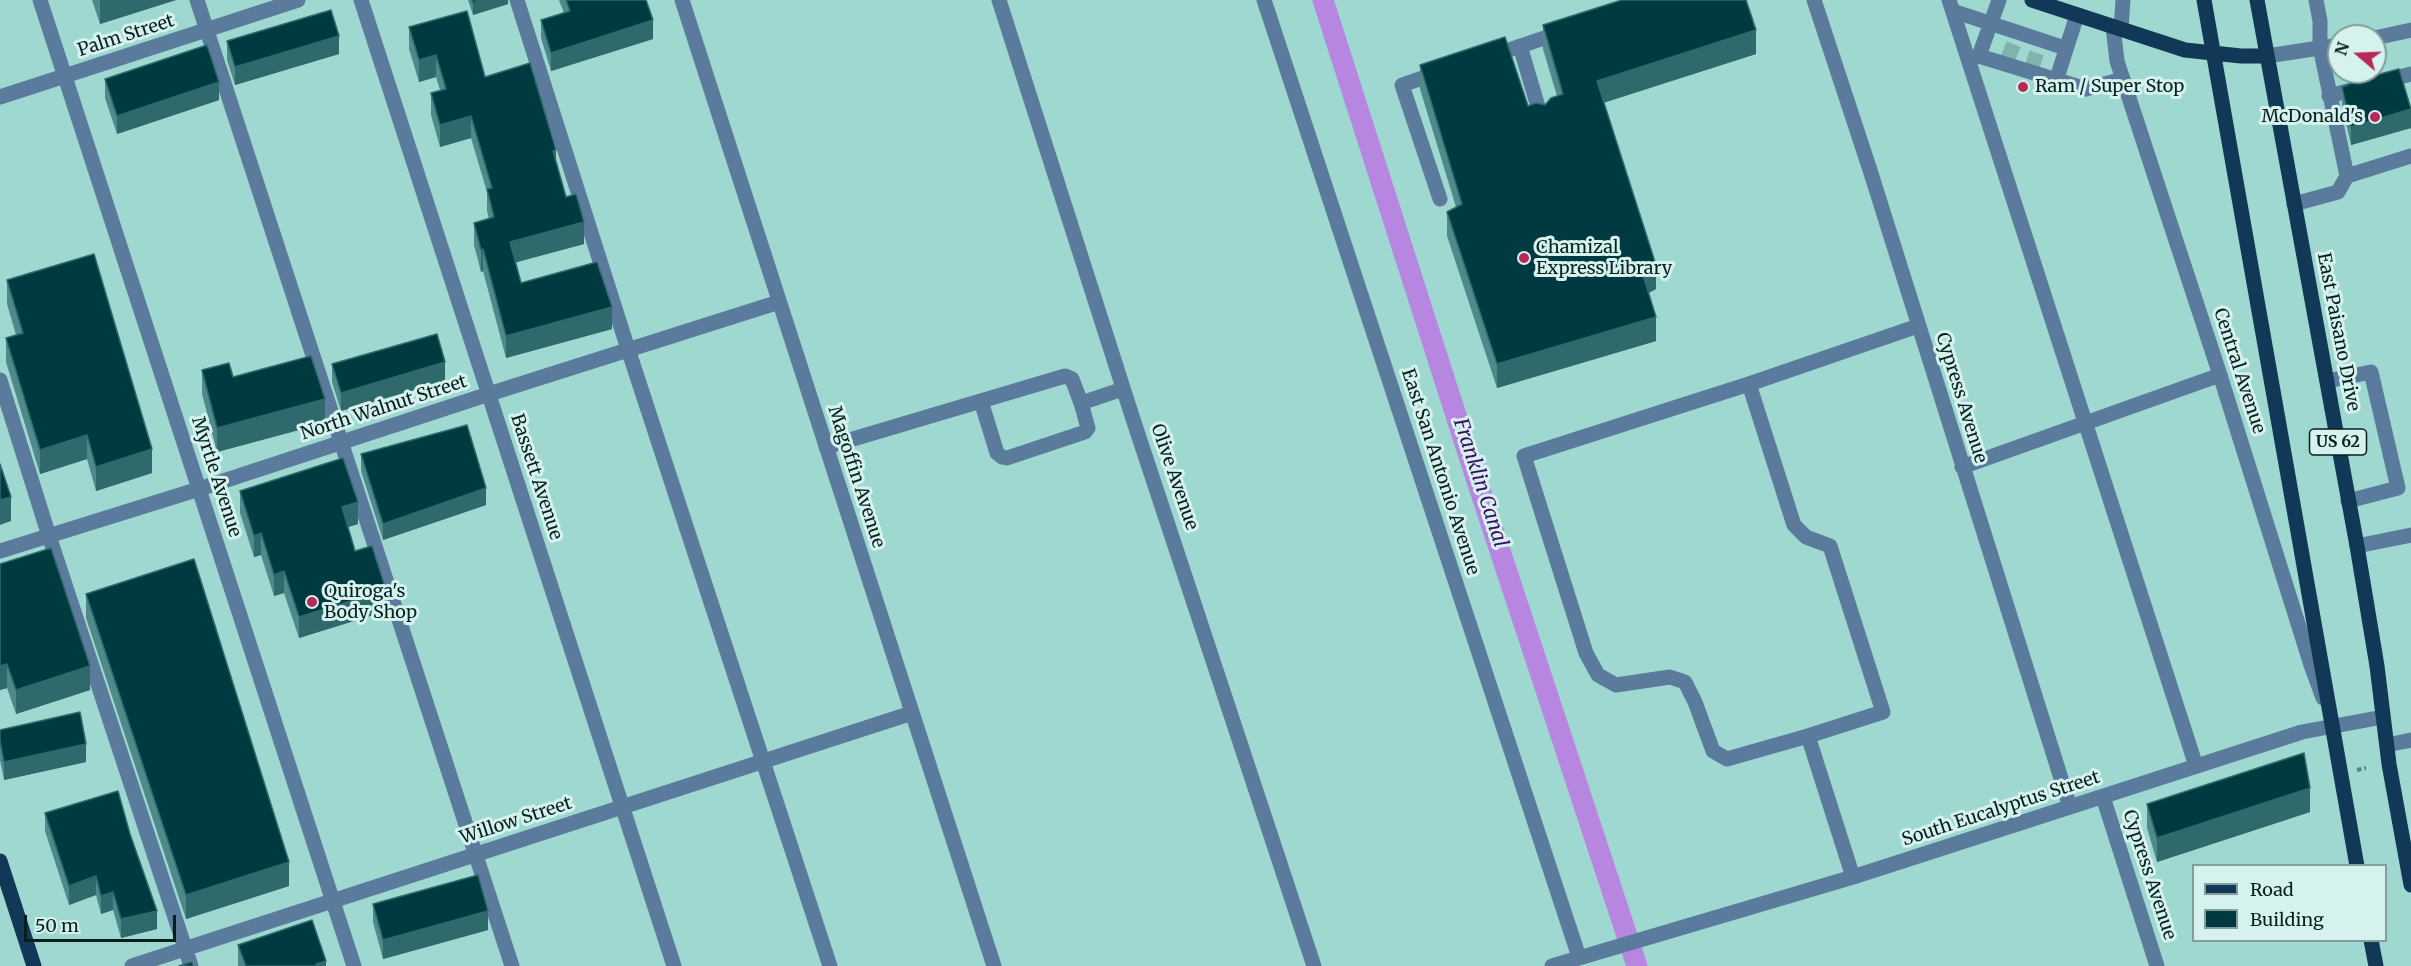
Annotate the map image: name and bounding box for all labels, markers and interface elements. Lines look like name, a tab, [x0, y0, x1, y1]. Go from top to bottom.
street label: Palm Street	[75, 10, 177, 62]
north arrow	[2327, 24, 2387, 84]
text: N	[2330, 40, 2353, 58]
place label: Ram / Super Stop	[2035, 76, 2184, 98]
marker: Ram / Super Stop	[2016, 80, 2030, 94]
place label: McDonald's	[2261, 106, 2363, 128]
marker: McDonald's	[2368, 110, 2382, 124]
place label: Chamizal Express Library	[1536, 237, 1672, 280]
marker: Chamizal Express Library	[1517, 251, 1531, 265]
street label: East Paisano Drive	[2312, 251, 2364, 413]
street label: Central Avenue	[2209, 306, 2269, 436]
street label: Cypress Avenue	[1931, 330, 1991, 466]
street label: East San Antonio Avenue	[1396, 366, 1484, 578]
street label: North Walnut Street	[298, 371, 470, 445]
street label: Magoffin Avenue	[823, 403, 889, 551]
street label: Bassett Avenue	[506, 411, 566, 543]
street label: Myrtle Avenue	[186, 414, 246, 540]
water label: Franklin Canal	[1448, 415, 1512, 551]
street label: Olive Avenue	[1146, 421, 1202, 533]
road number: US 62	[2310, 429, 2366, 455]
place label: Quiroga's Body Shop	[324, 581, 417, 624]
marker: Quiroga's Body Shop	[305, 595, 319, 609]
street label: South Eucalyptus Street	[1899, 767, 2103, 851]
street label: Willow Street	[457, 793, 575, 849]
street label: Cypress Avenue	[2118, 807, 2180, 943]
legend	[2192, 864, 2387, 942]
text: Road	[2250, 878, 2294, 901]
scale bar	[27, 903, 178, 941]
text: Building	[2250, 908, 2324, 931]
text: 50 m	[35, 914, 79, 937]

